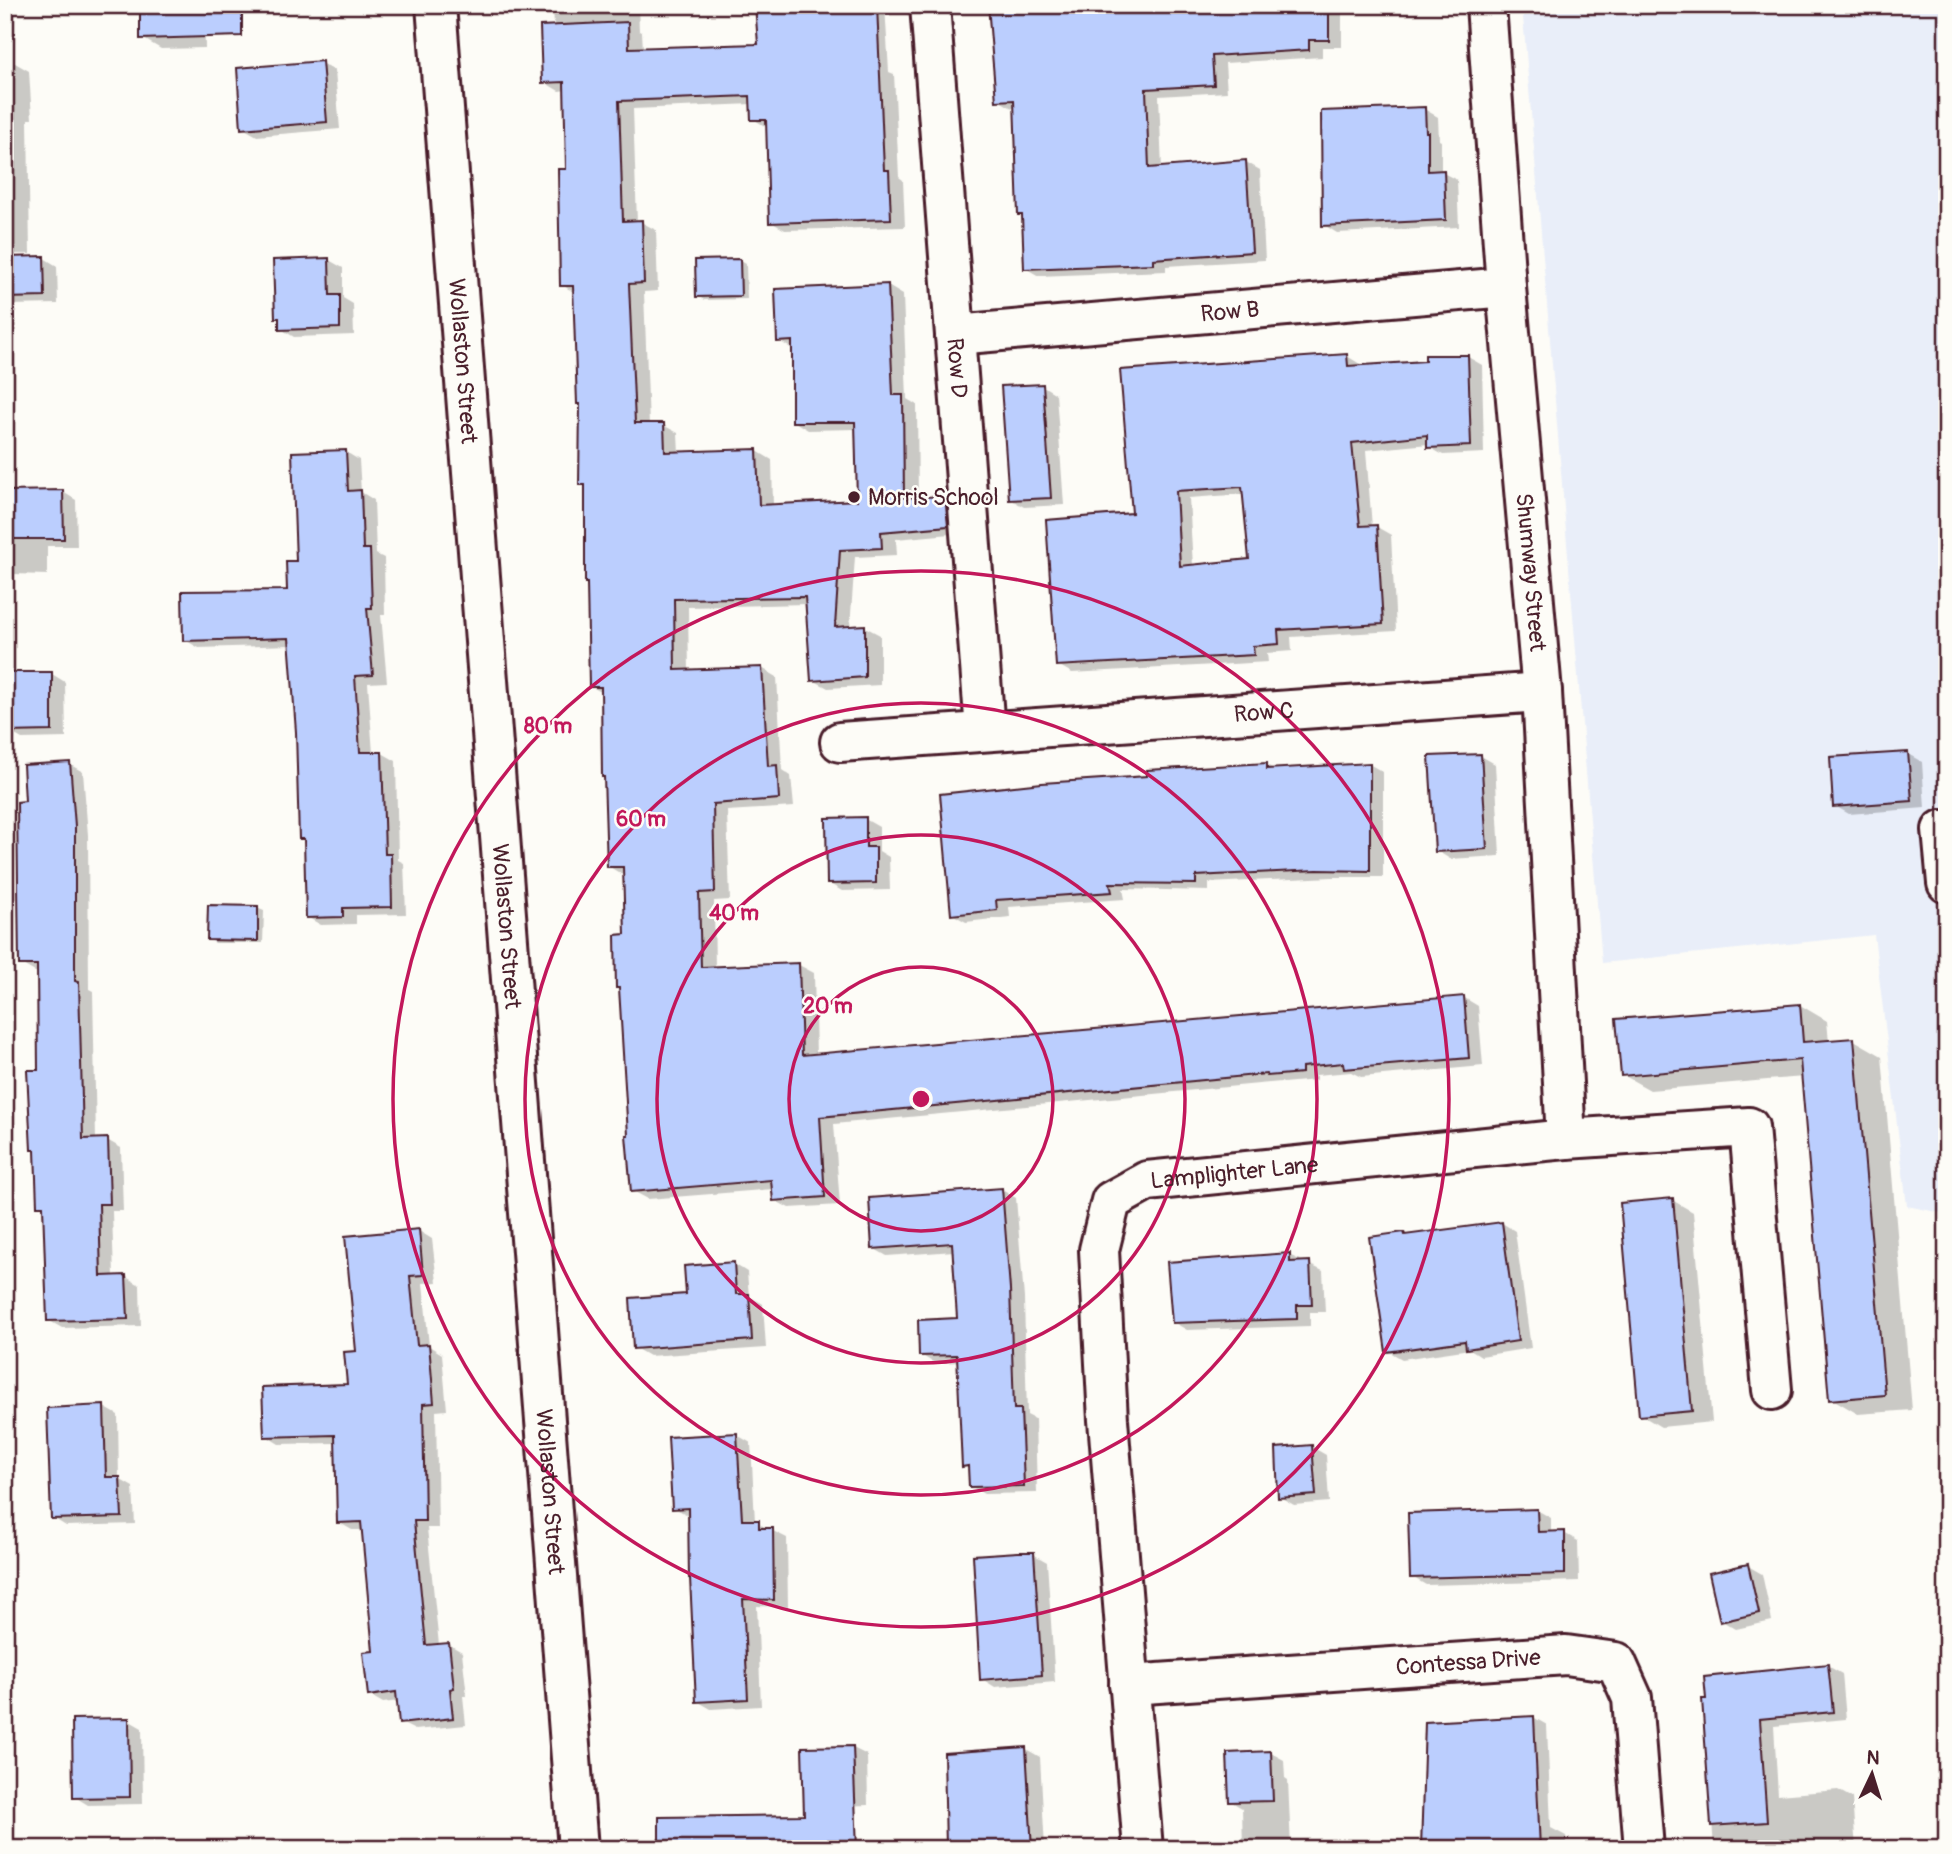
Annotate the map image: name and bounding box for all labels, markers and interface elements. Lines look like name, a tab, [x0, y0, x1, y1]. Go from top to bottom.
street label: Wollaston Street	[442, 277, 484, 445]
street label: Row B	[1199, 295, 1261, 329]
street label: Row D	[940, 337, 974, 399]
place label: Morris School	[868, 483, 999, 512]
marker: Morris School	[846, 489, 862, 505]
street label: Shumway Street	[1509, 492, 1552, 653]
street label: Row C	[1233, 696, 1295, 729]
text: 80 m	[524, 713, 572, 740]
text: 60 m	[616, 806, 666, 833]
street label: Wollaston Street	[486, 843, 527, 1011]
text: 40 m	[709, 900, 759, 927]
text: 20 m	[803, 993, 853, 1020]
centre of rings	[909, 1087, 933, 1111]
street label: Lamplighter Lane	[1149, 1150, 1320, 1196]
street label: Wollaston Street	[529, 1408, 571, 1576]
street label: Contessa Drive	[1395, 1643, 1542, 1682]
north arrow	[1836, 1738, 1906, 1808]
text: N	[1866, 1746, 1881, 1770]

